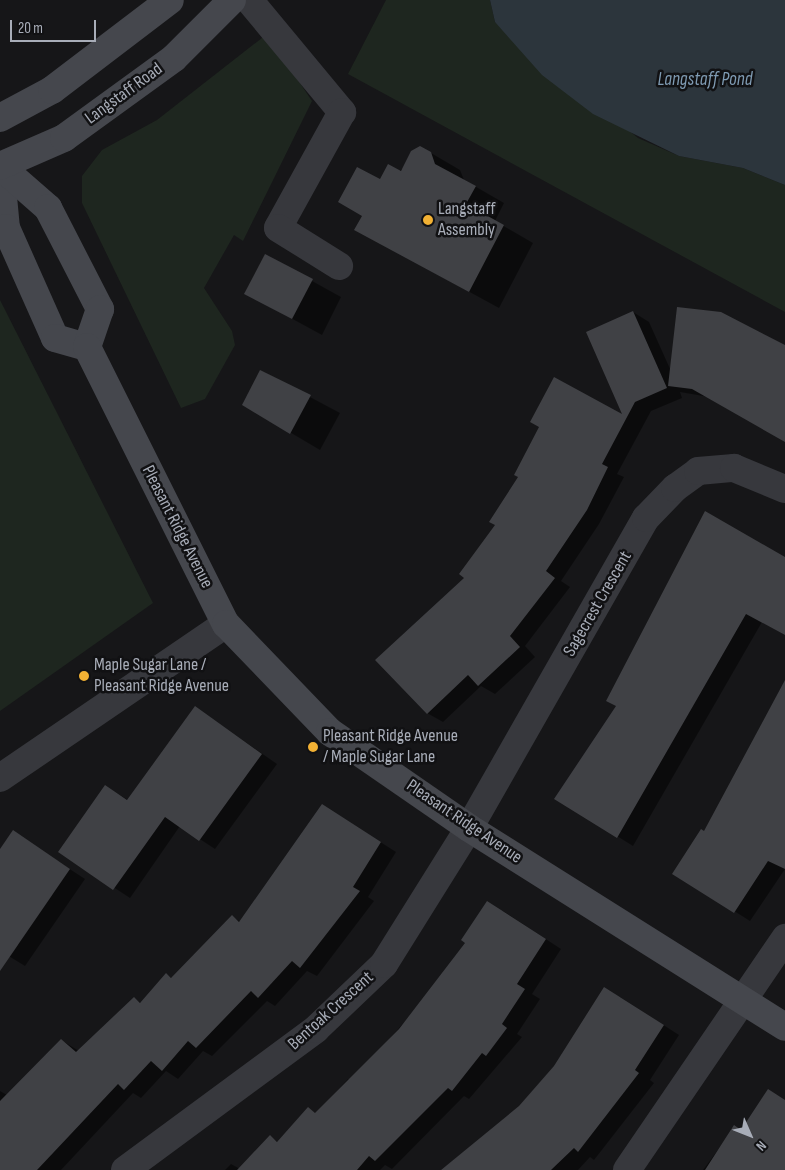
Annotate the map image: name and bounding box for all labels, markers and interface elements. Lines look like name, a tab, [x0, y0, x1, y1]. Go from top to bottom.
scale bar	[12, 10, 99, 42]
text: 20 m	[18, 19, 43, 38]
street label: Langstaff Road	[81, 59, 167, 129]
water label: Langstaff Pond	[658, 69, 752, 91]
place label: Langstaff Assembly	[438, 199, 496, 242]
marker: Langstaff Assembly	[422, 214, 434, 226]
street label: Pleasant Ridge Avenue	[137, 462, 217, 592]
street label: Sagecrest Crescent	[559, 548, 637, 660]
place label: Maple Sugar Lane / Pleasant Ridge Avenue	[94, 655, 229, 698]
marker: Maple Sugar Lane / Pleasant Ridge Avenue	[78, 670, 90, 682]
place label: Pleasant Ridge Avenue / Maple Sugar Lane	[323, 726, 458, 769]
marker: Pleasant Ridge Avenue / Maple Sugar Lane	[307, 741, 319, 753]
street label: Pleasant Ridge Avenue	[402, 775, 526, 869]
street label: Bentoak Crescent	[284, 967, 378, 1055]
north arrow	[725, 1110, 775, 1160]
text: N	[752, 1137, 770, 1154]

